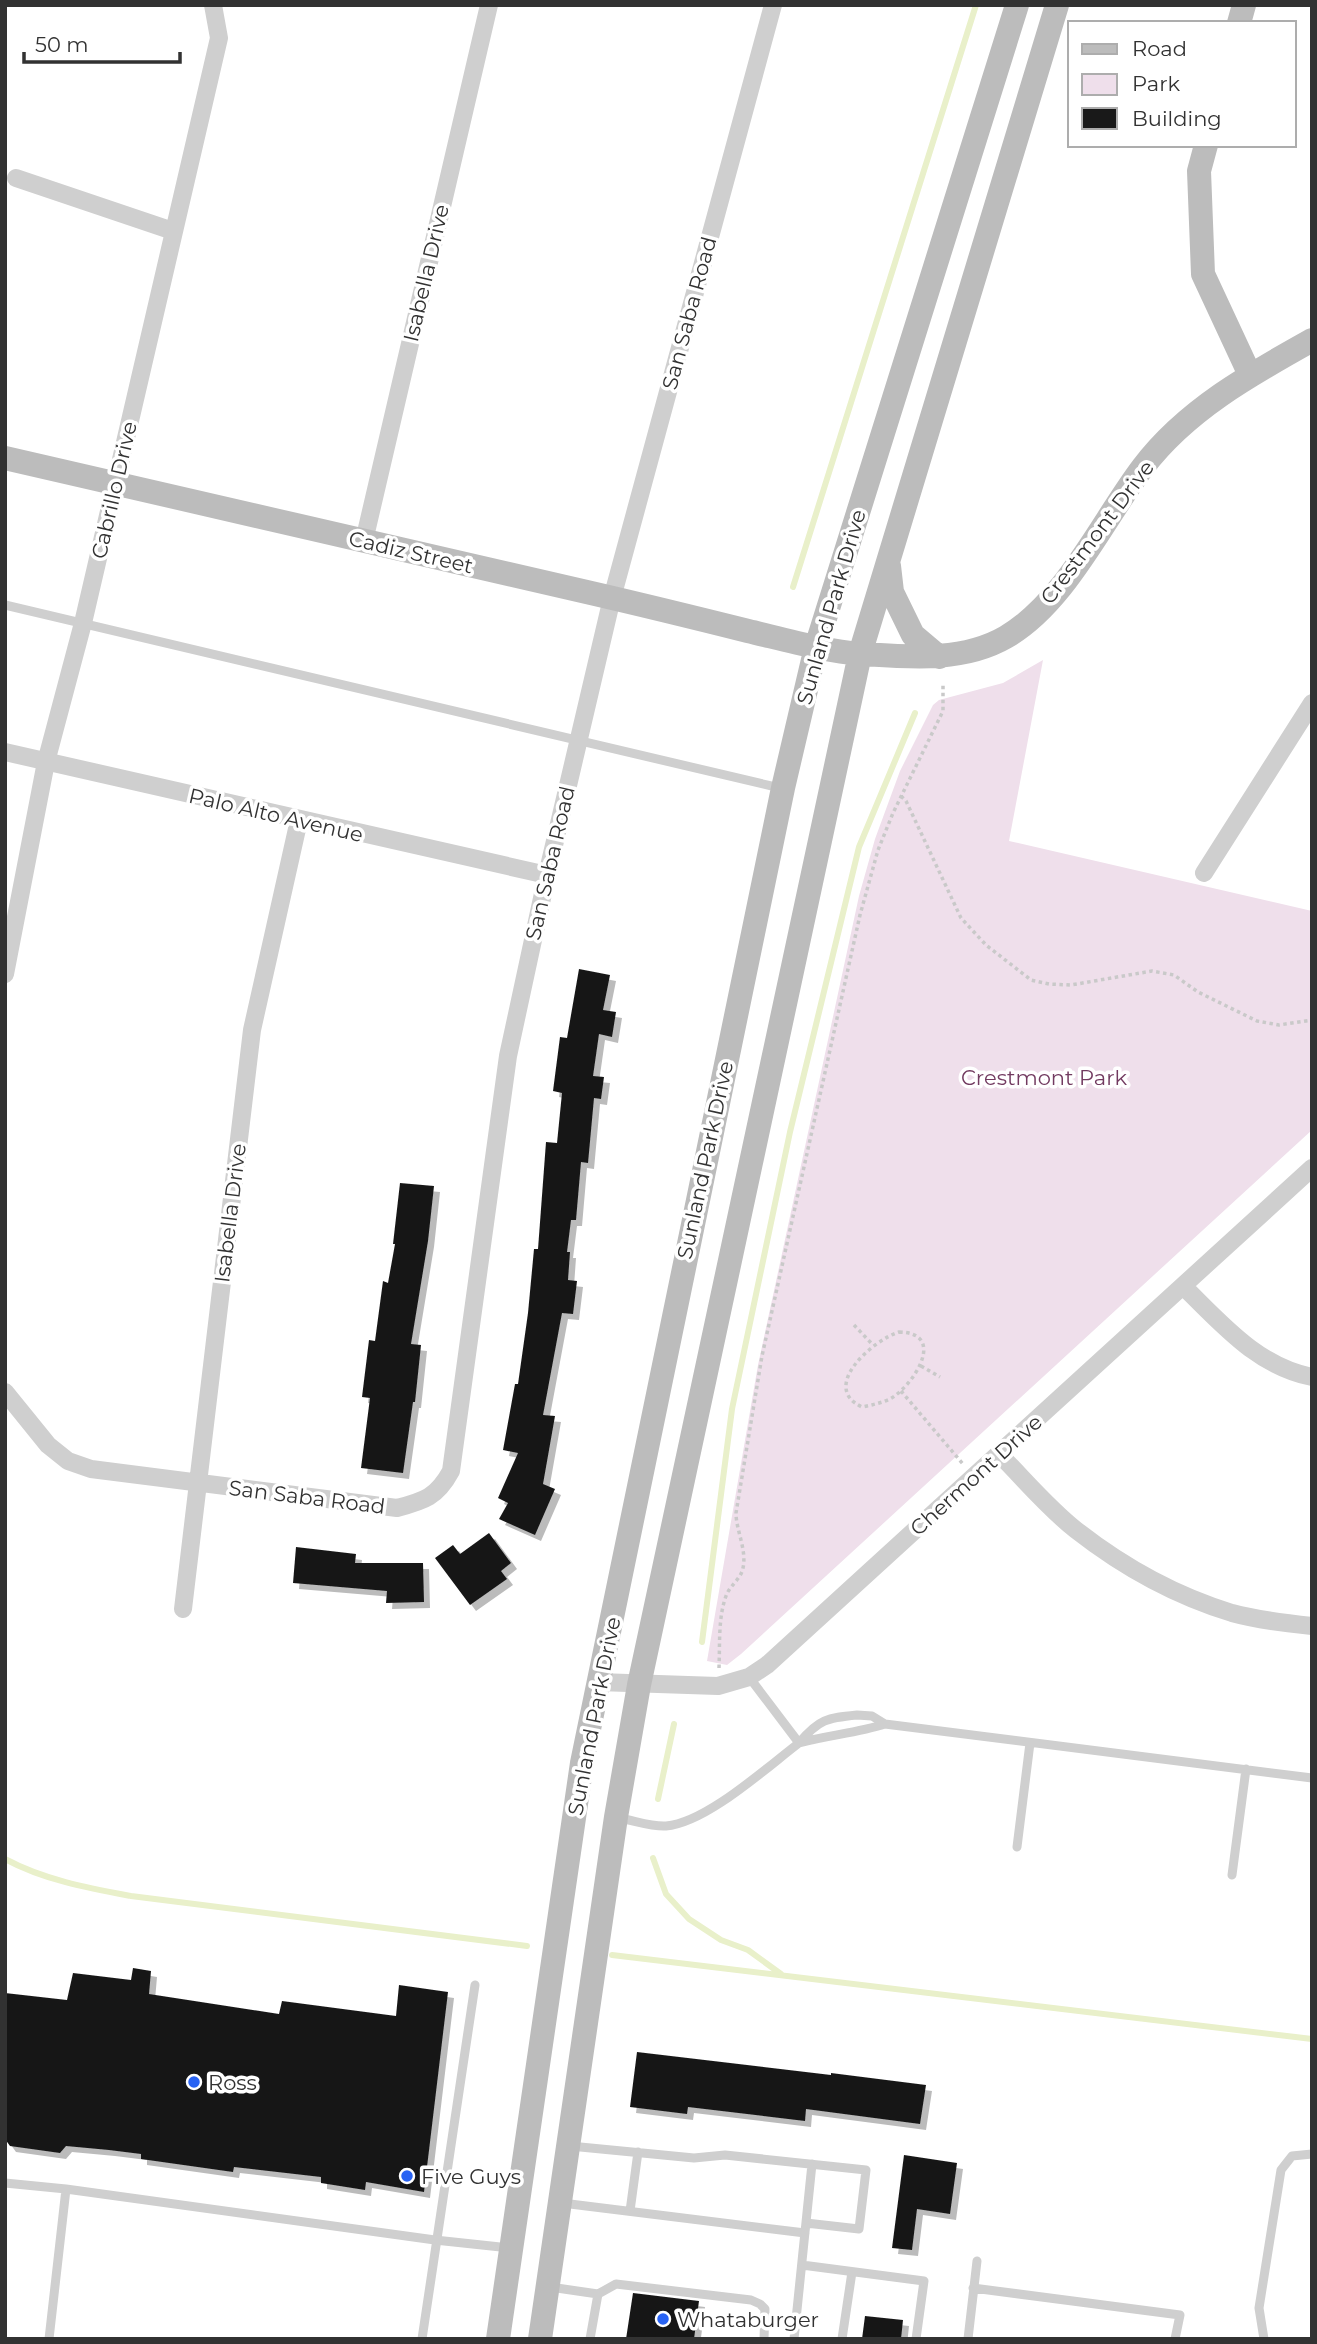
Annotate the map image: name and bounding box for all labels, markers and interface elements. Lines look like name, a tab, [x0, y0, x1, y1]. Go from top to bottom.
scale bar	[24, 21, 180, 65]
legend	[1068, 21, 1296, 147]
text: 50 m	[35, 32, 89, 57]
text: Road	[1132, 36, 1187, 61]
text: Park	[1132, 71, 1180, 96]
text: Building	[1132, 106, 1222, 131]
street label: Isabella Drive	[398, 202, 454, 344]
street label: San Saba Road	[657, 234, 721, 392]
street label: Cabrillo Drive	[86, 419, 142, 561]
street label: Crestmont Drive	[1035, 455, 1159, 609]
street label: Sunland Park Drive	[791, 507, 871, 707]
street label: Cadiz Street	[346, 526, 476, 578]
street label: Palo Alto Avenue	[186, 783, 366, 847]
street label: San Saba Road	[520, 784, 580, 942]
street label: Sunland Park Drive	[672, 1059, 738, 1261]
park label: Crestmont Park	[961, 1065, 1128, 1090]
street label: Isabella Drive	[209, 1142, 251, 1284]
street label: Chermont Drive	[905, 1409, 1047, 1541]
street label: San Saba Road	[227, 1475, 387, 1519]
street label: Sunland Park Drive	[562, 1615, 626, 1817]
place label: Ross	[208, 2070, 257, 2095]
marker: Ross	[186, 2074, 202, 2090]
place label: Five Guys	[421, 2164, 521, 2189]
marker: Five Guys	[399, 2168, 415, 2184]
place label: Whataburger	[677, 2307, 819, 2332]
marker: Whataburger	[655, 2311, 671, 2327]

